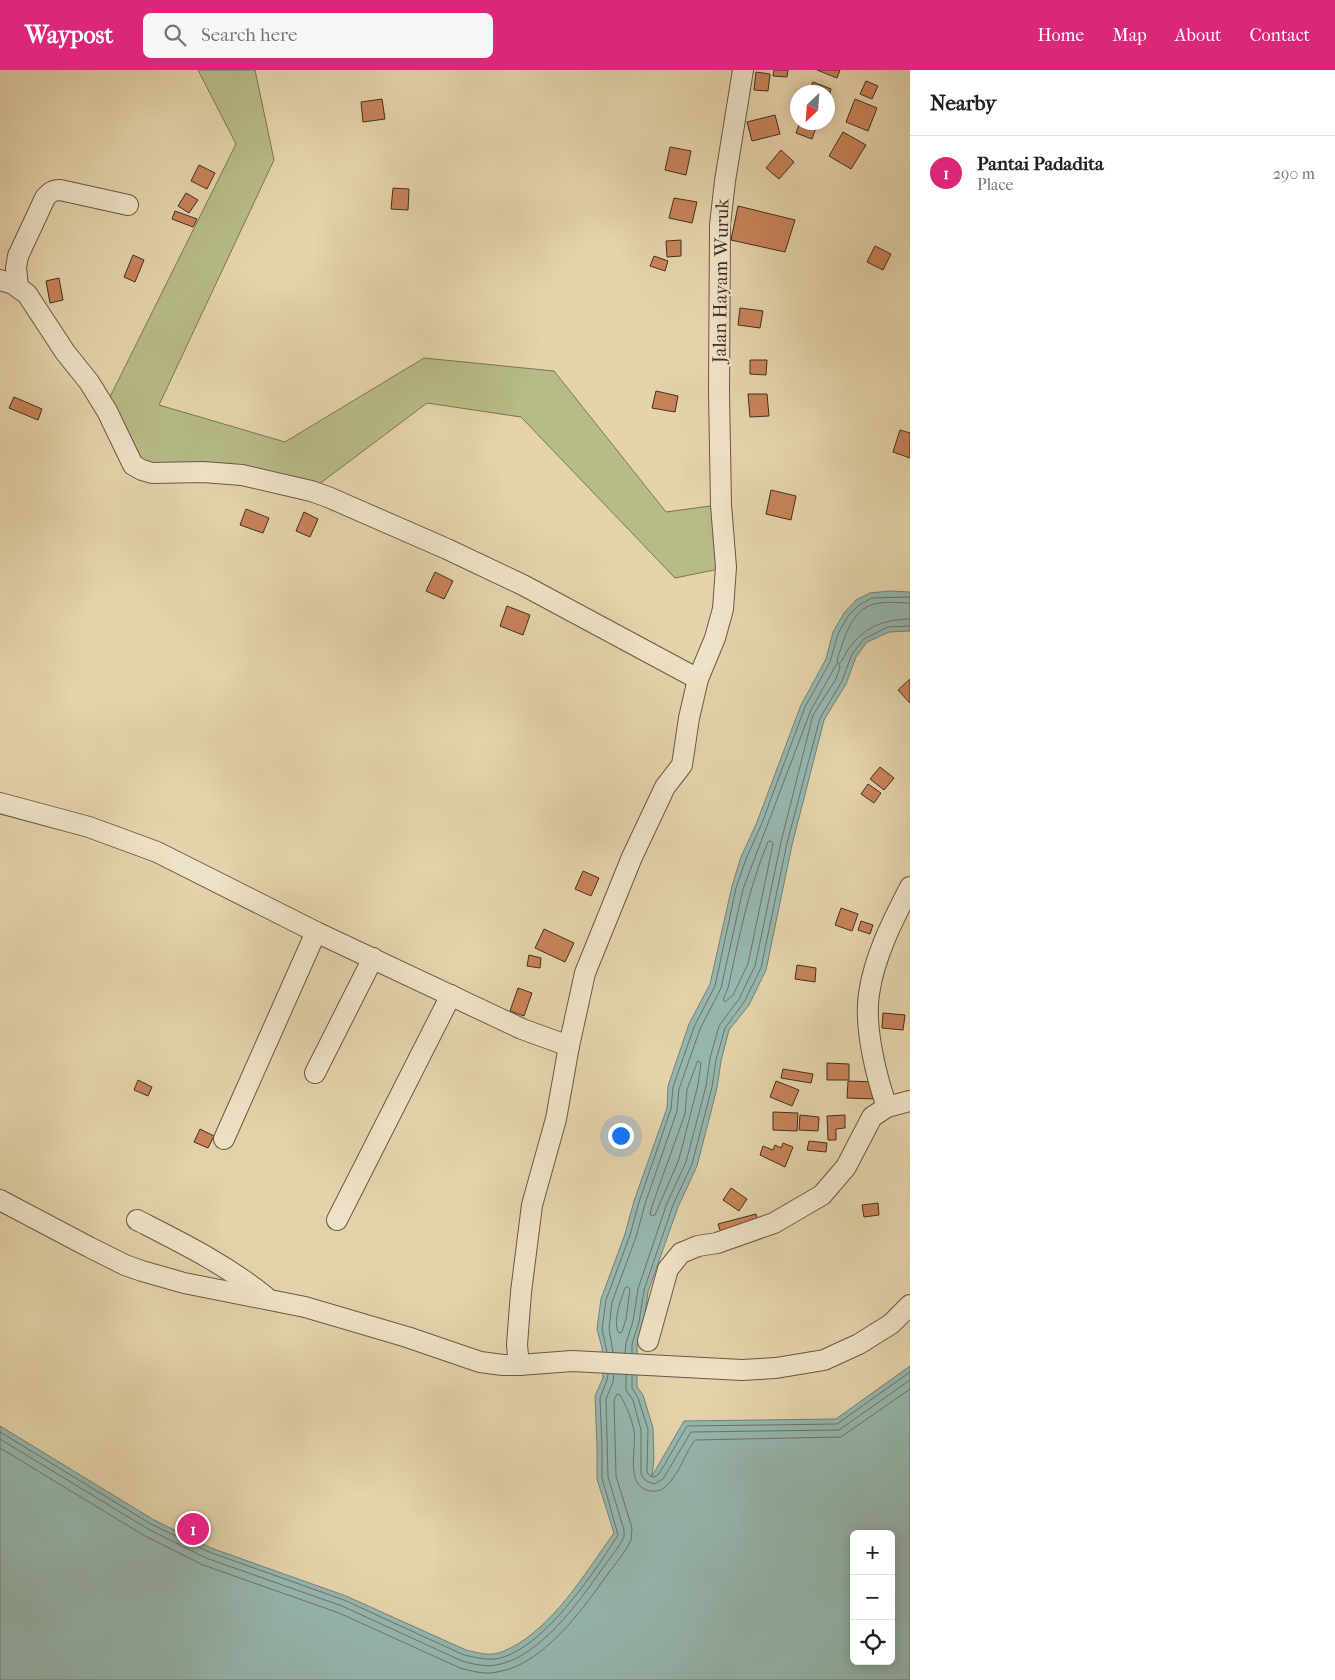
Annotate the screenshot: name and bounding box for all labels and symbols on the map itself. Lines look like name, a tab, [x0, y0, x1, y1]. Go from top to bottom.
north arrow	[790, 85, 835, 130]
street label: Jalan Hayam Wuruk	[709, 198, 733, 365]
your location	[608, 1123, 634, 1149]
pin: 1	[177, 1510, 209, 1548]

